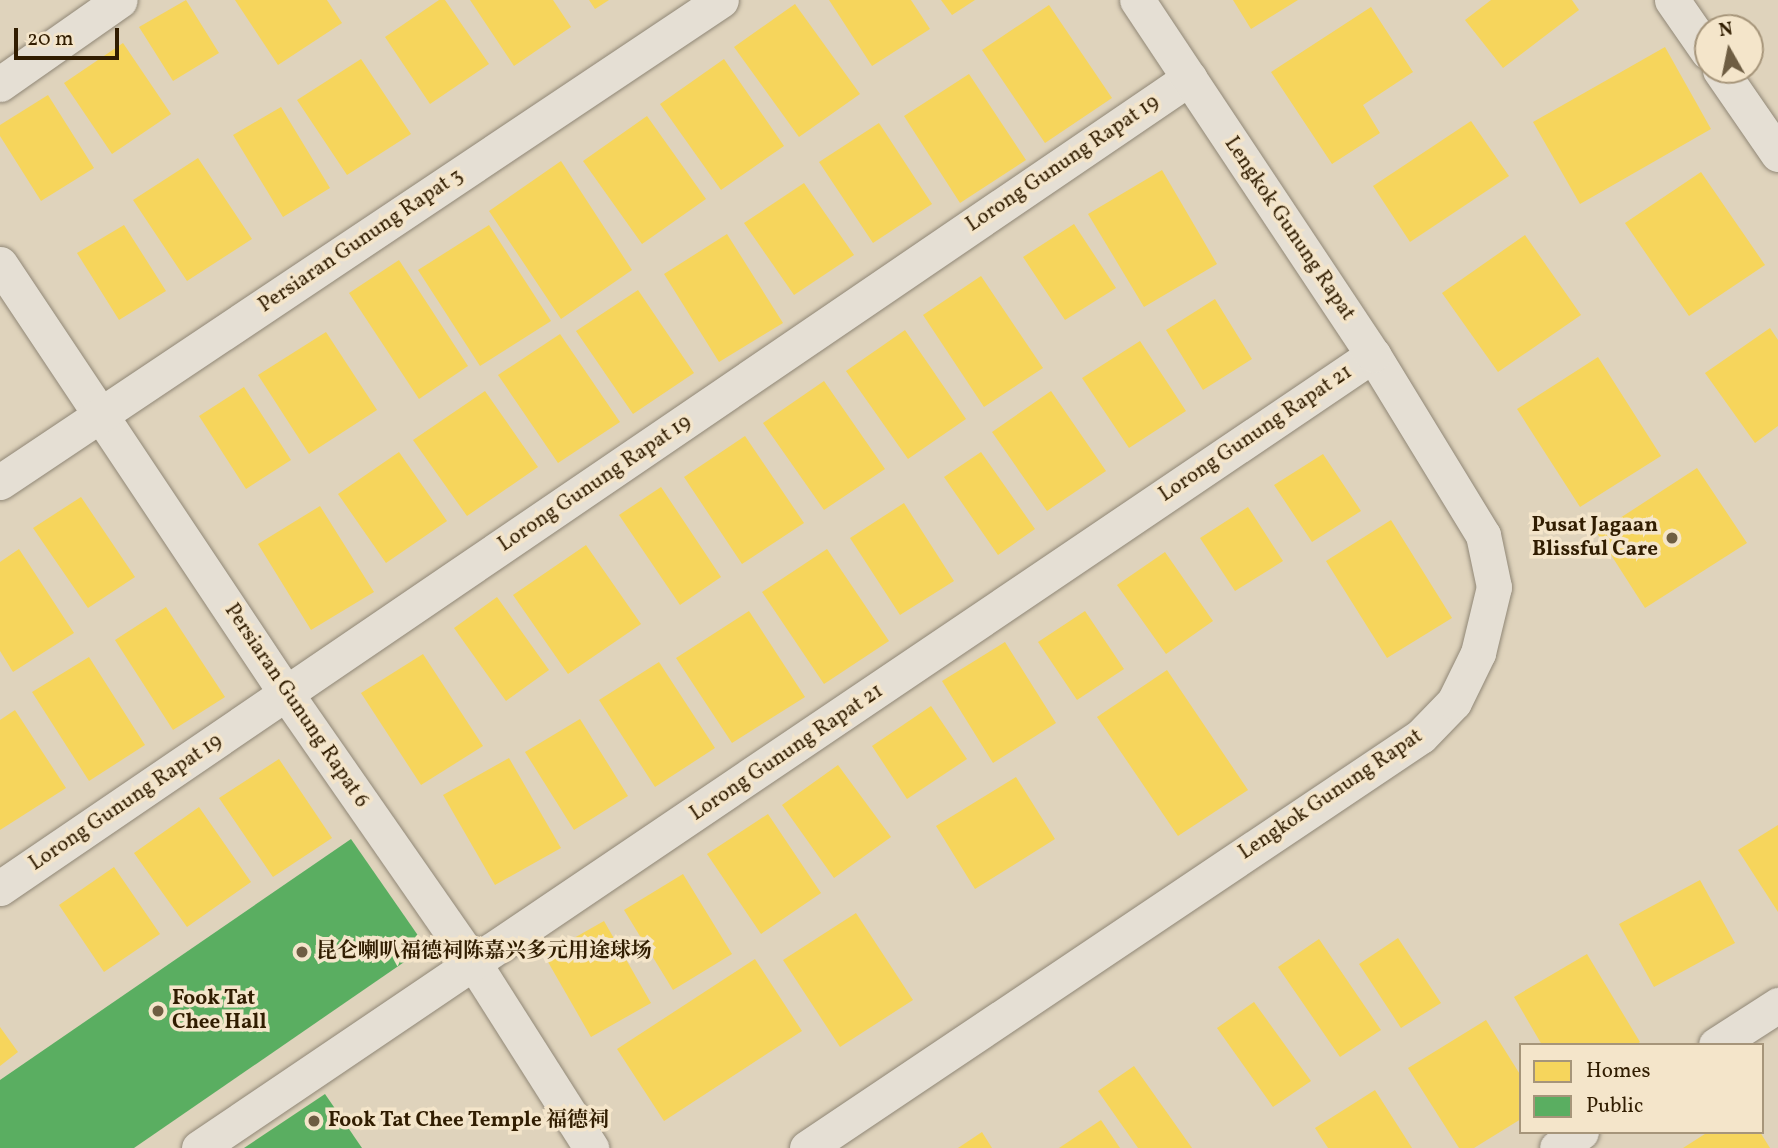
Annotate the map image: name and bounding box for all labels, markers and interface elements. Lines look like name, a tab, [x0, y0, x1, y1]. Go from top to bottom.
scale bar	[18, 14, 122, 58]
north arrow	[1694, 14, 1764, 84]
text: N	[1717, 16, 1735, 44]
text: 20 m	[27, 25, 73, 54]
street label: Lorong Gunung Rapat 19	[962, 90, 1164, 238]
street label: Lengkok Gunung Rapat	[1218, 132, 1360, 326]
street label: Persiaran Gunung Rapat 3	[254, 163, 468, 319]
street label: Lorong Gunung Rapat 21	[1155, 360, 1357, 508]
street label: Lorong Gunung Rapat 19	[494, 410, 696, 558]
place label: Pusat Jagaan Blissful Care	[1531, 513, 1658, 563]
marker: Pusat Jagaan Blissful Care	[1664, 530, 1680, 546]
street label: Persiaran Gunung Rapat 6	[218, 599, 374, 813]
street label: Lorong Gunung Rapat 21	[686, 679, 888, 827]
street label: Lengkok Gunung Rapat	[1234, 724, 1428, 866]
street label: Lorong Gunung Rapat 19	[25, 729, 227, 877]
place label: 昆仑喇叭福德祠陈嘉兴多元用途球场	[316, 939, 652, 965]
marker: 昆仑喇叭福德祠陈嘉兴多元用途球场	[294, 944, 310, 960]
place label: Fook Tat Chee Hall	[172, 986, 267, 1036]
marker: Fook Tat Chee Hall	[150, 1003, 166, 1019]
legend	[1519, 1043, 1764, 1134]
text: Homes	[1586, 1057, 1651, 1086]
text: Public	[1586, 1092, 1643, 1121]
place label: Fook Tat Chee Temple 福德祠	[328, 1108, 610, 1134]
marker: Fook Tat Chee Temple 福德祠	[306, 1113, 322, 1129]

